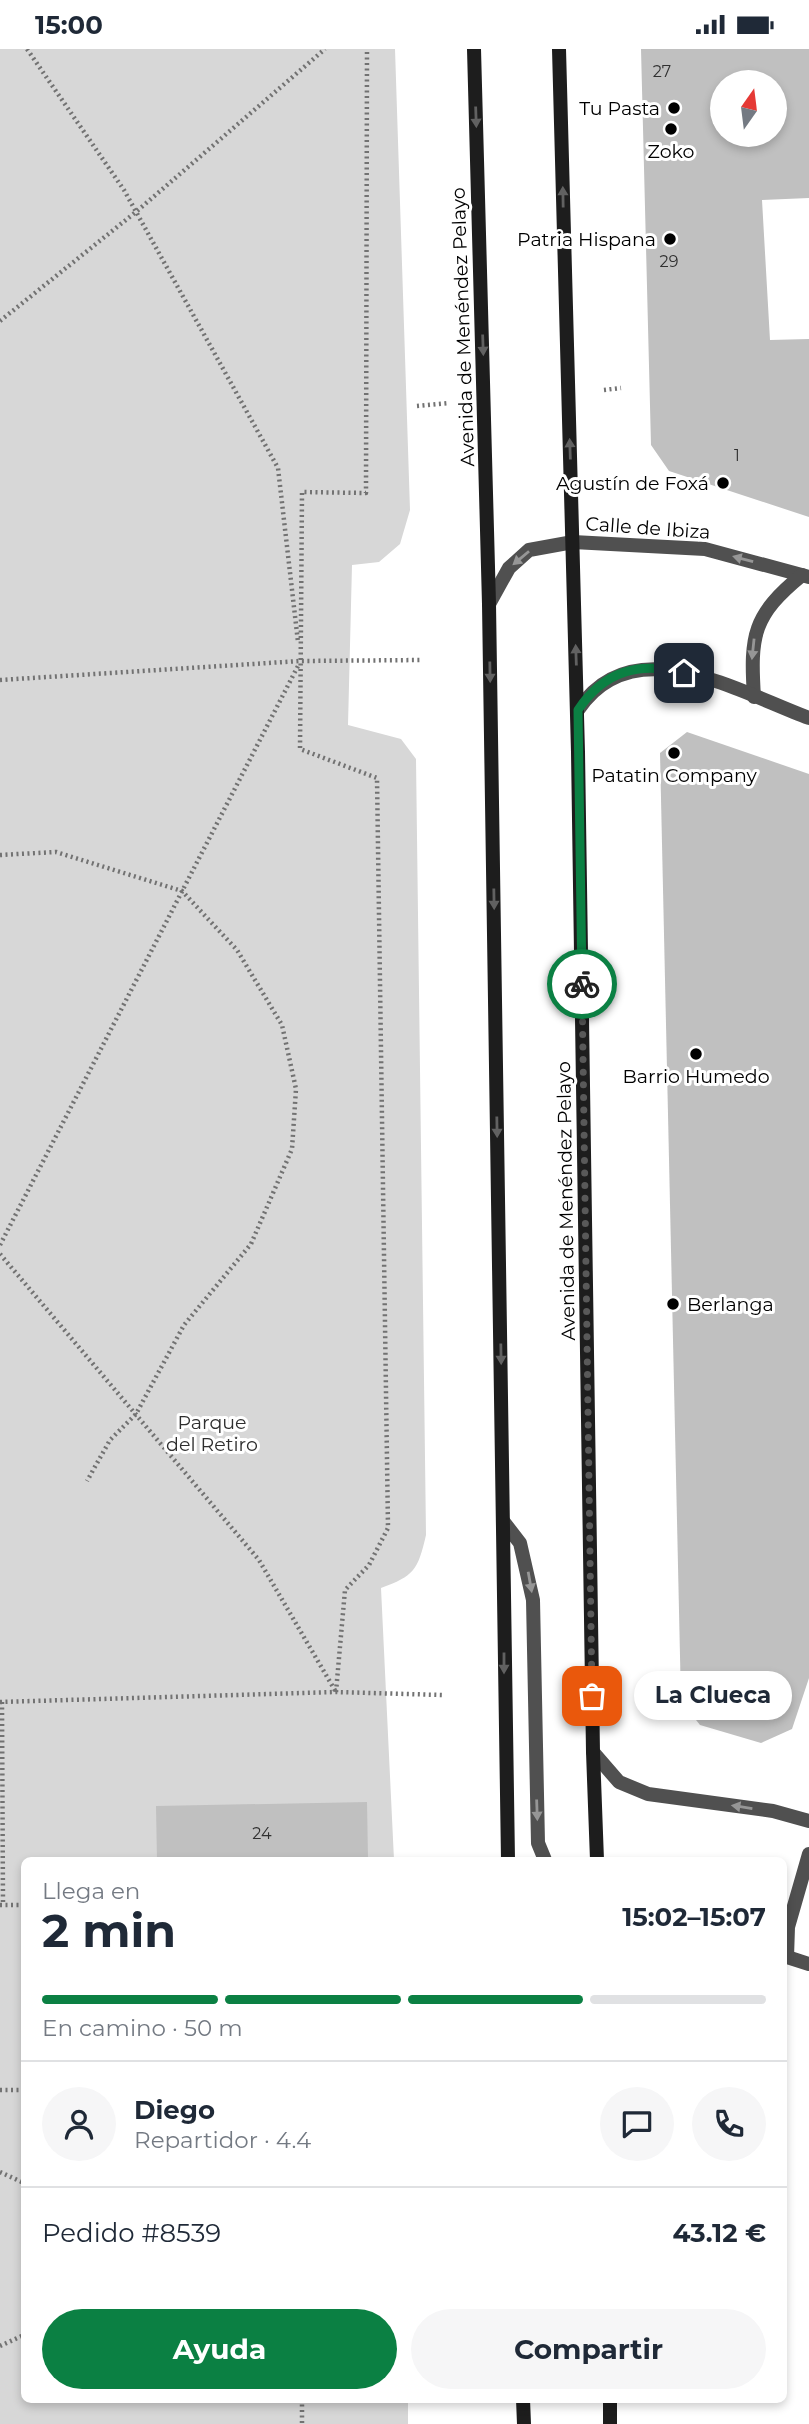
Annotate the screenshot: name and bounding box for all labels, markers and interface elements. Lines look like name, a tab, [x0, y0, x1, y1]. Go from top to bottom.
text: 15:00	[35, 9, 103, 41]
house number: 27	[653, 62, 671, 81]
north arrow	[710, 70, 788, 147]
map controls	[710, 70, 787, 147]
place label: Tu Pasta	[579, 97, 660, 120]
marker: Tu Pasta	[666, 100, 682, 116]
one-way arrow	[471, 106, 482, 128]
marker: Zoko	[663, 121, 679, 137]
place label: Zoko	[648, 140, 695, 163]
one-way arrow	[557, 186, 569, 208]
street label: Avenida de Menéndez Pelayo	[447, 187, 479, 467]
place label: Patria Hispana	[517, 228, 656, 251]
marker: Patria Hispana	[662, 231, 678, 247]
house number: 29	[660, 252, 678, 271]
one-way arrow	[478, 334, 489, 356]
one-way arrow	[564, 438, 576, 460]
house number: 1	[734, 446, 740, 465]
place label: Agustín de Foxá	[556, 472, 709, 495]
marker: Agustín de Foxá	[715, 475, 731, 491]
street label: Calle de Ibiza	[585, 512, 711, 544]
one-way arrow	[512, 550, 529, 565]
one-way arrow	[732, 553, 754, 564]
one-way arrow	[748, 638, 759, 660]
one-way arrow	[570, 643, 582, 665]
pin	[654, 643, 714, 703]
icon: home	[665, 654, 703, 692]
one-way arrow	[485, 661, 496, 683]
marker: Patatin Company	[666, 745, 682, 761]
place label: Patatin Company	[591, 764, 758, 787]
one-way arrow	[488, 889, 500, 911]
courier	[547, 949, 617, 1019]
icon: bike	[563, 965, 601, 1003]
marker: Barrio Humedo	[688, 1046, 704, 1062]
street label: Avenida de Menéndez Pelayo	[552, 1061, 580, 1341]
place label: Barrio Humedo	[622, 1065, 770, 1088]
one-way arrow	[491, 1116, 503, 1138]
place label: Berlanga	[687, 1293, 774, 1316]
marker: Berlanga	[665, 1296, 681, 1312]
one-way arrow	[495, 1343, 507, 1365]
park label: Parque del Retiro	[166, 1411, 258, 1456]
one-way arrow	[525, 1571, 536, 1593]
one-way arrow	[498, 1652, 510, 1674]
pin	[562, 1666, 622, 1726]
callout: La Clueca	[634, 1671, 792, 1721]
icon: bag	[573, 1677, 611, 1715]
text: La Clueca	[655, 1681, 771, 1709]
one-way arrow	[532, 1799, 543, 1821]
one-way arrow	[731, 1801, 753, 1812]
house number: 24	[252, 1824, 272, 1843]
text: Llega en	[42, 1877, 140, 1905]
text: 15:02–15:07	[622, 1901, 766, 1933]
text: 2 min	[42, 1902, 176, 1959]
text: En camino · 50 m	[42, 2014, 243, 2042]
button: person	[42, 2087, 116, 2161]
button: chat	[600, 2087, 674, 2161]
button: phone	[692, 2087, 766, 2161]
text: Diego	[134, 2094, 215, 2126]
text: Repartidor · 4.4	[134, 2126, 311, 2154]
text: Pedido #8539	[42, 2217, 221, 2249]
text: 43.12 €	[673, 2217, 766, 2249]
button: Ayuda	[42, 2309, 397, 2389]
button: Compartir	[411, 2309, 766, 2389]

